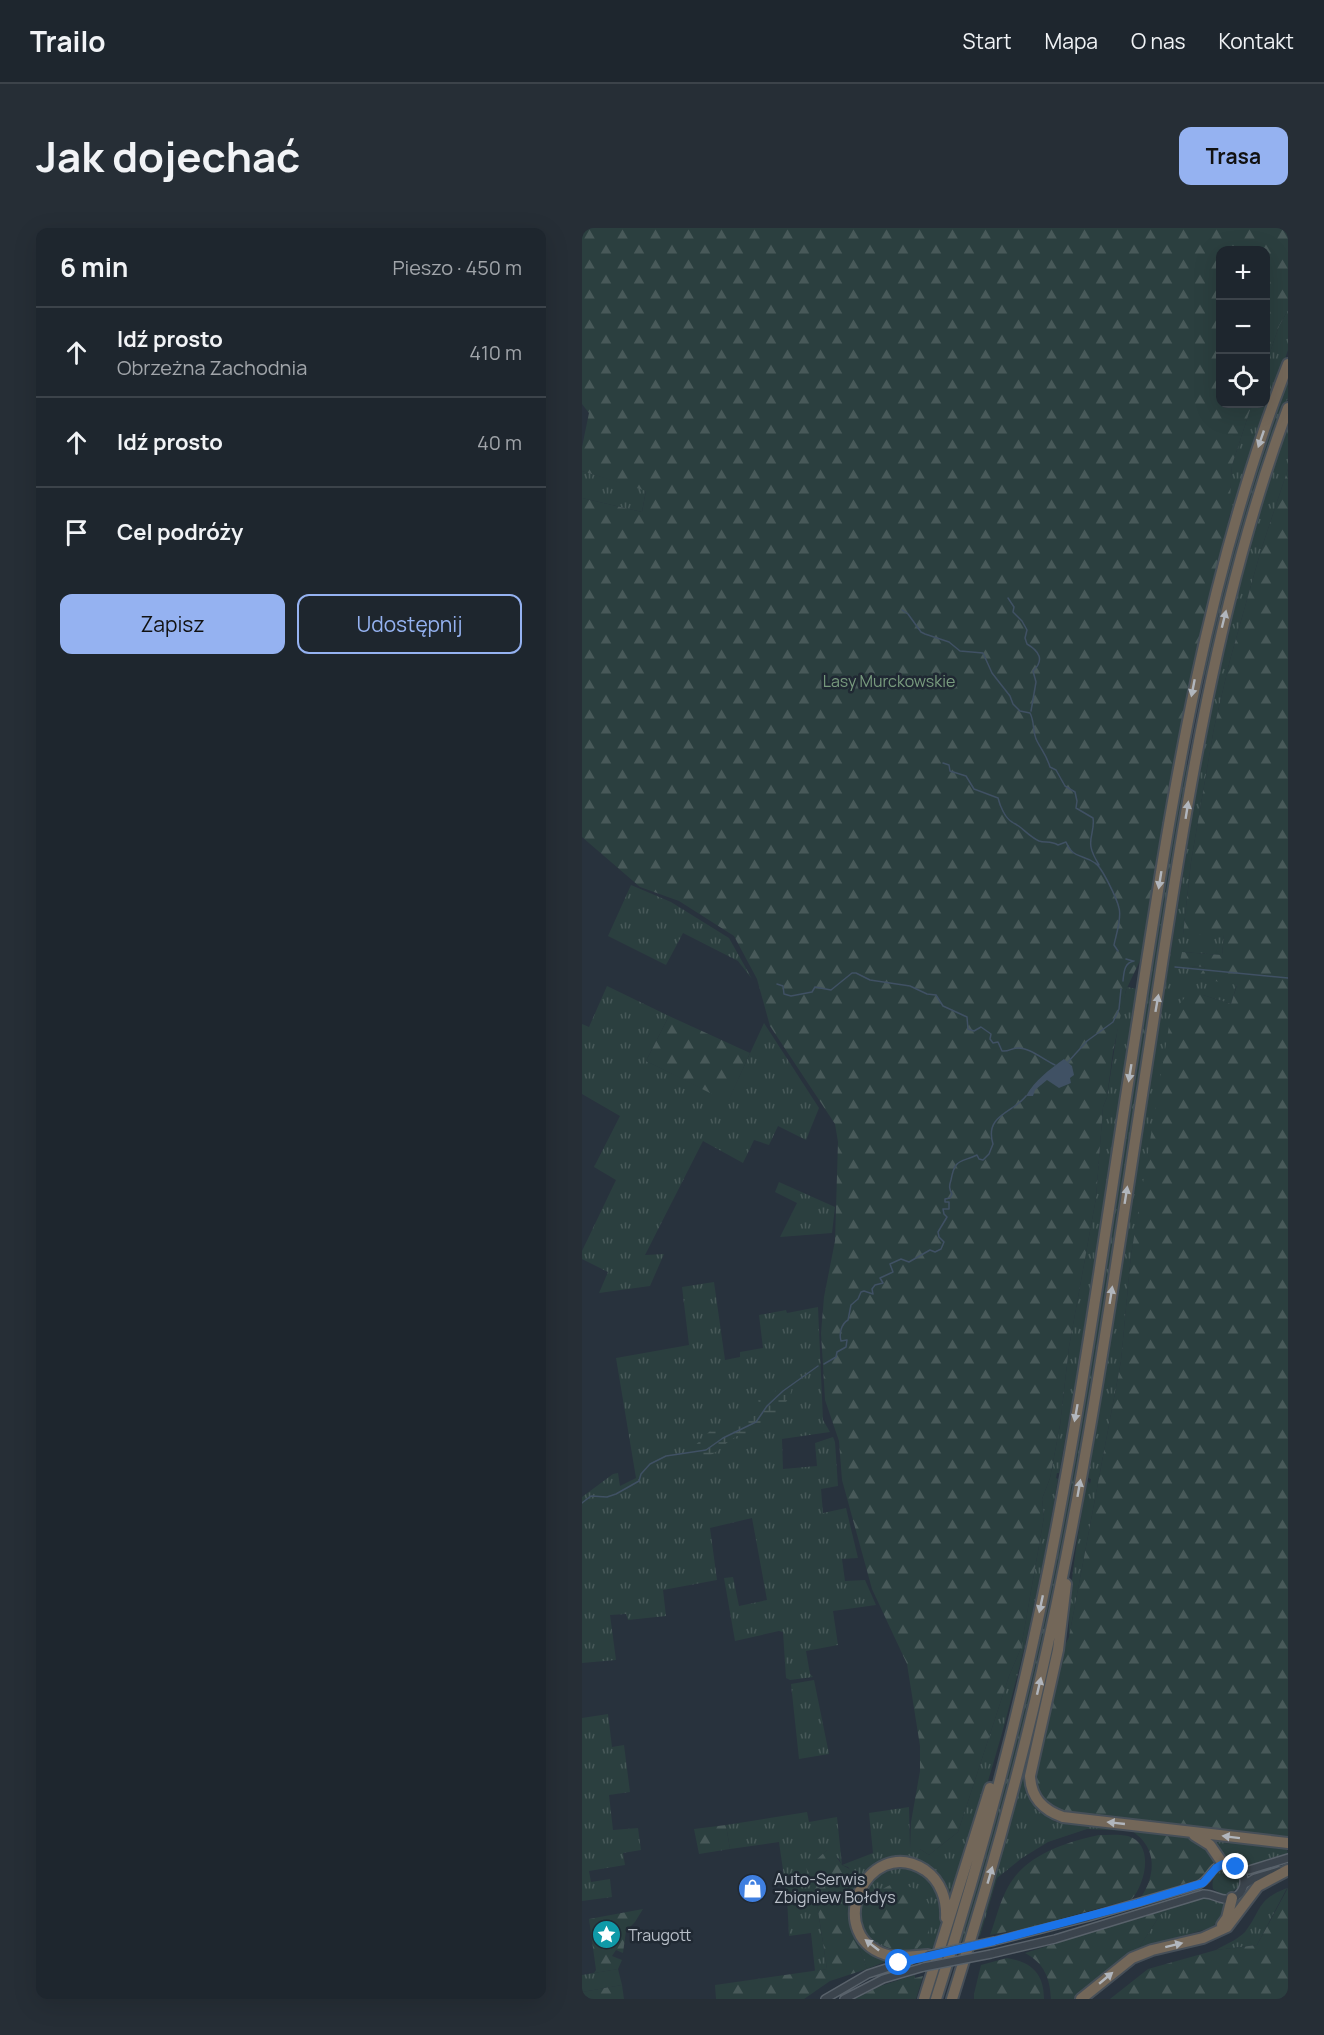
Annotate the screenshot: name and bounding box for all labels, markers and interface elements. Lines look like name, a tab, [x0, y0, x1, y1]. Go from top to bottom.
text: Trailo	[30, 22, 106, 60]
text: Start	[963, 27, 1012, 55]
text: Mapa	[1045, 27, 1098, 55]
text: O nas	[1131, 27, 1186, 55]
text: Kontakt	[1219, 27, 1294, 55]
text: Jak dojechać	[36, 127, 300, 185]
button: Trasa	[1179, 127, 1288, 185]
map controls	[1216, 246, 1270, 408]
button: +	[1216, 246, 1270, 300]
text: 6 min	[60, 249, 128, 285]
text: Pieszo · 450 m	[392, 254, 522, 281]
button: −	[1216, 300, 1270, 354]
text: Idź prosto	[117, 324, 223, 354]
icon: ahead	[60, 336, 93, 369]
text: 410 m	[469, 339, 522, 366]
text: Obrzeżna Zachodnia	[117, 354, 307, 381]
button: locate	[1216, 354, 1270, 408]
icon: ahead	[60, 426, 93, 459]
text: Idź prosto	[117, 427, 223, 457]
text: 40 m	[477, 429, 522, 456]
one-way arrow	[1256, 430, 1265, 448]
icon: arrive	[60, 516, 93, 549]
text: Cel podróży	[117, 517, 243, 547]
button: Zapisz	[60, 594, 285, 654]
button: Udostępnij	[297, 594, 522, 654]
one-way arrow	[1220, 609, 1230, 628]
park label: Lasy Murckowskie	[823, 670, 955, 692]
one-way arrow	[1188, 679, 1198, 697]
one-way arrow	[1183, 800, 1192, 819]
one-way arrow	[1156, 871, 1165, 890]
one-way arrow	[1153, 993, 1162, 1012]
one-way arrow	[1126, 1063, 1135, 1082]
one-way arrow	[1122, 1186, 1131, 1205]
one-way arrow	[1106, 1285, 1115, 1304]
one-way arrow	[1072, 1403, 1081, 1422]
one-way arrow	[1075, 1478, 1084, 1497]
one-way arrow	[1036, 1595, 1045, 1614]
one-way arrow	[1034, 1677, 1044, 1695]
one-way arrow	[1107, 1818, 1126, 1828]
one-way arrow	[1222, 1832, 1241, 1842]
route end	[1222, 1853, 1248, 1879]
one-way arrow	[986, 1866, 995, 1884]
place label: Auto-Serwis Zbigniew Bołdys	[774, 1868, 896, 1908]
shop icon: Auto-Serwis Zbigniew Bołdys	[737, 1872, 769, 1904]
place icon: Traugott	[591, 1919, 623, 1951]
place label: Traugott	[628, 1924, 692, 1946]
one-way arrow	[864, 1939, 880, 1952]
one-way arrow	[1165, 1939, 1183, 1949]
route start	[885, 1949, 911, 1975]
one-way arrow	[1098, 1972, 1113, 1985]

